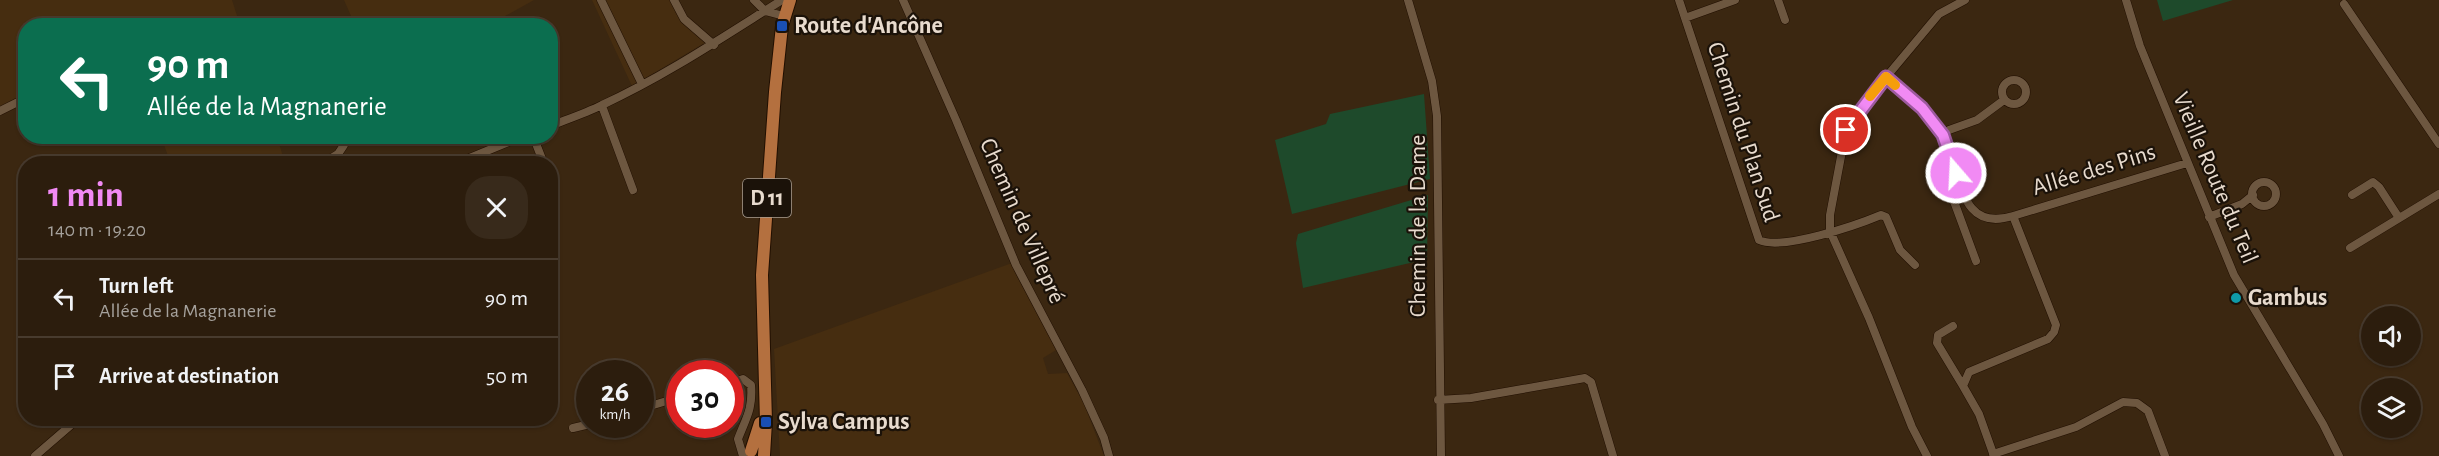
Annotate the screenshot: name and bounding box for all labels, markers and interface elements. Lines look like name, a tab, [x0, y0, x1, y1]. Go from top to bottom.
place label: Route d'Ancône	[794, 14, 943, 38]
marker: Route d'Ancône	[775, 19, 789, 33]
street label: Chemin du Plan Sud	[1703, 39, 1783, 225]
icon: left	[48, 42, 126, 120]
text: 90 m	[147, 44, 229, 86]
street label: Vieille Route du Teil	[2168, 89, 2262, 267]
text: Allée de la Magnanerie	[147, 93, 387, 120]
pin	[1820, 104, 1871, 155]
icon: arrive	[1829, 113, 1862, 146]
street label: Chemin de Villepré	[975, 135, 1069, 307]
street label: Chemin de la Dame	[1406, 135, 1430, 317]
street label: Allée des Pins	[2029, 140, 2159, 200]
position arrow	[1924, 141, 1988, 205]
button: close	[465, 176, 528, 239]
text: 1 min	[48, 177, 124, 213]
road number: D 11	[743, 179, 791, 217]
text: 140 m · 19:20	[48, 220, 146, 240]
text: Turn left	[99, 275, 173, 297]
icon: left	[48, 282, 81, 315]
place label: Gambus	[2248, 286, 2327, 310]
text: 90 m	[485, 287, 528, 309]
marker: Gambus	[2229, 291, 2243, 305]
text: Allée de la Magnanerie	[99, 301, 277, 321]
map controls	[2361, 306, 2421, 438]
button: sound	[2361, 306, 2421, 366]
icon: arrive	[48, 360, 81, 393]
speed limit sign: 30	[666, 360, 744, 438]
text: Arrive at destination	[99, 365, 279, 387]
text: 50 m	[486, 365, 528, 387]
text: 26	[601, 377, 629, 407]
button: layers	[2361, 378, 2421, 438]
text: km/h	[600, 407, 630, 422]
place label: Sylva Campus	[778, 410, 909, 434]
marker: Sylva Campus	[759, 415, 773, 429]

